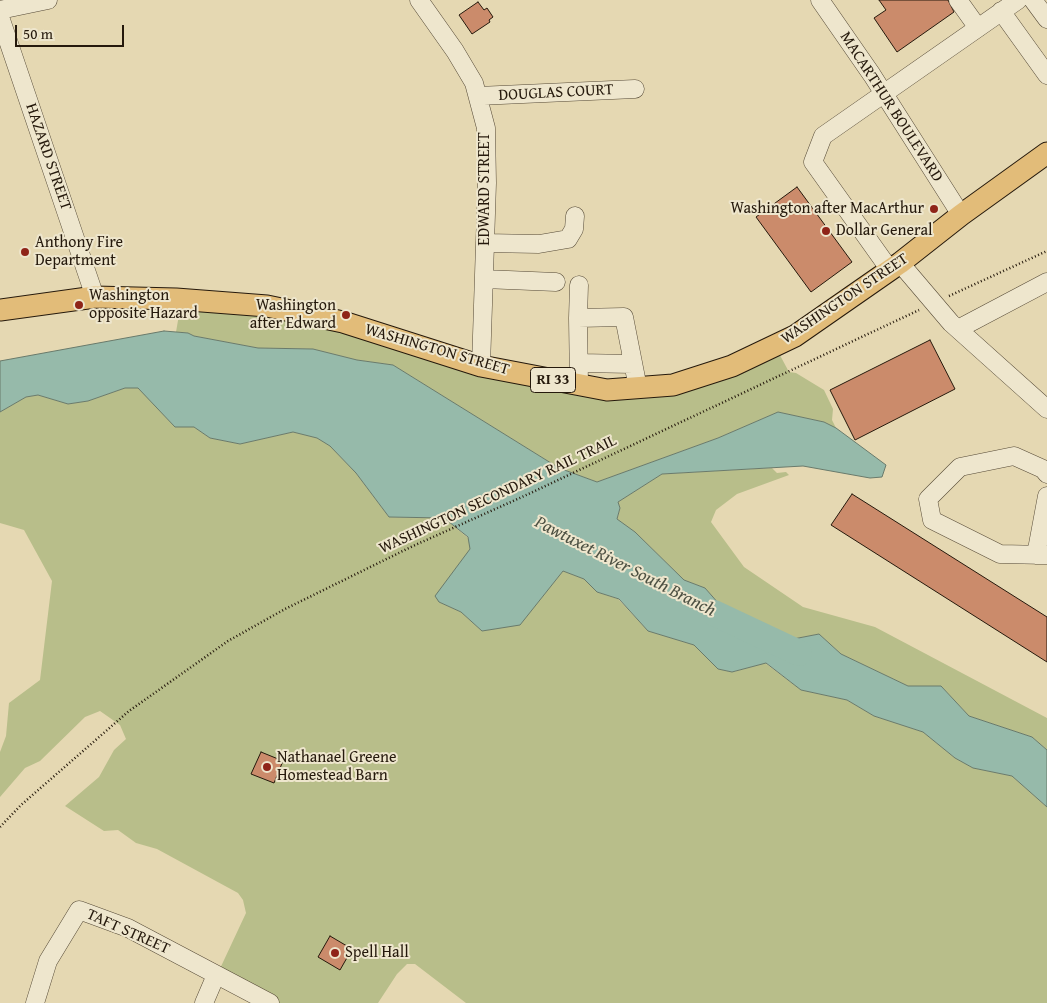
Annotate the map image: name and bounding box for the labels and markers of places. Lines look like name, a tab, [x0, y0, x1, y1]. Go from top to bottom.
place label: Washington after MacArthur	[730, 199, 924, 219]
marker: Washington after MacArthur	[928, 203, 940, 215]
place label: Dollar General	[836, 221, 932, 241]
marker: Dollar General	[820, 225, 832, 237]
place label: Anthony Fire Department	[35, 233, 123, 271]
marker: Anthony Fire Department	[19, 246, 31, 258]
place label: Washington opposite Hazard	[89, 286, 198, 324]
place label: Washington after Edward	[250, 296, 336, 334]
marker: Washington opposite Hazard	[73, 299, 85, 311]
marker: Washington after Edward	[340, 309, 352, 321]
place label: Nathanael Greene Homestead Barn	[277, 748, 397, 786]
marker: Nathanael Greene Homestead Barn	[261, 761, 273, 773]
place label: Spell Hall	[345, 943, 409, 963]
marker: Spell Hall	[329, 947, 341, 959]

